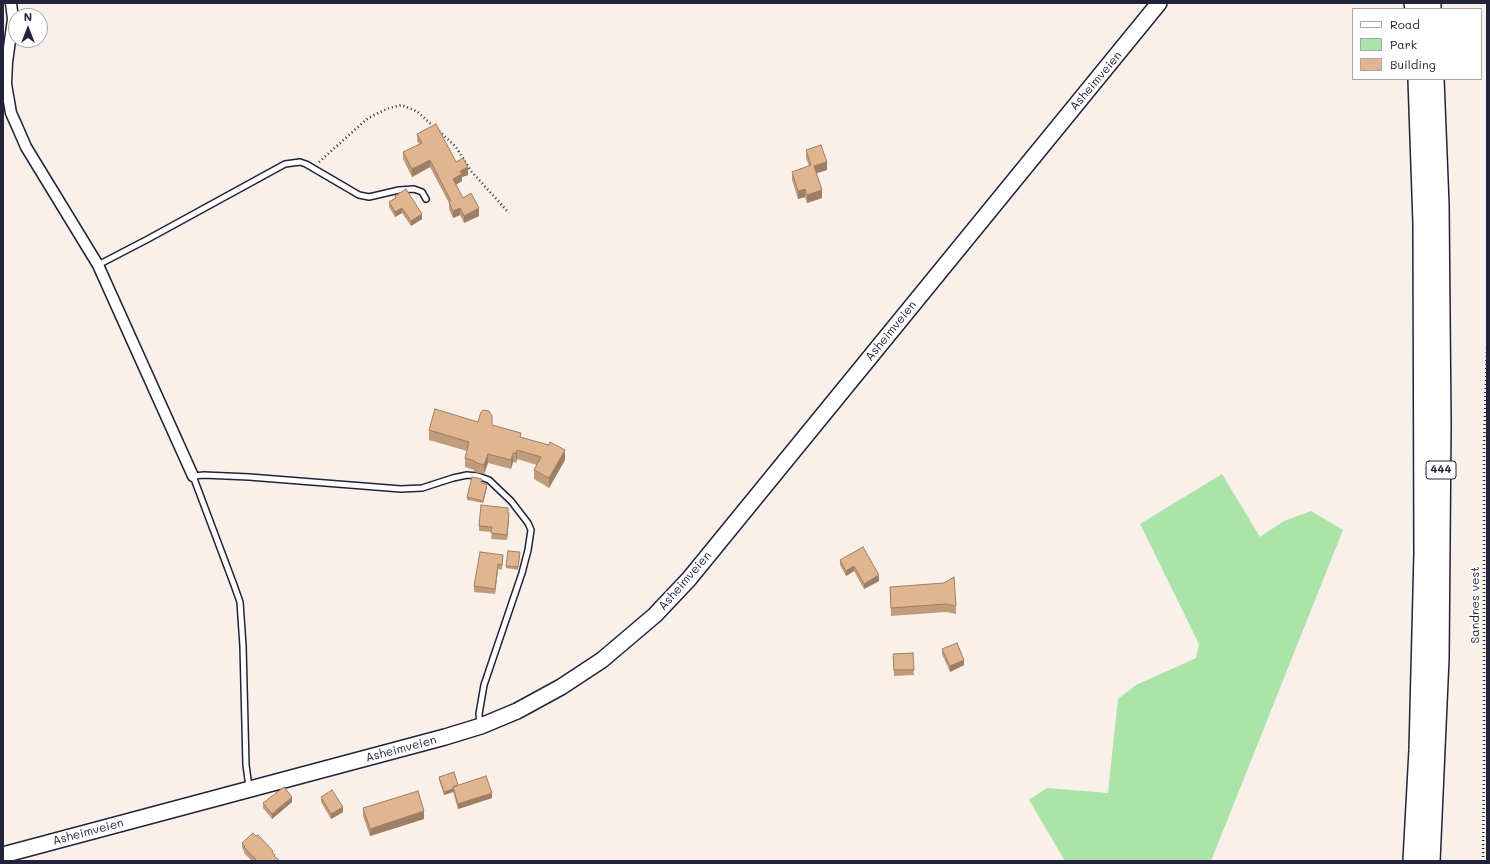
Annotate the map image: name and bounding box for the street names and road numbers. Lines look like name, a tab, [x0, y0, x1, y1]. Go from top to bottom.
street label: Asheimveien	[1067, 48, 1125, 114]
street label: Asheimveien	[862, 298, 920, 364]
road number: 444	[1426, 461, 1456, 479]
street label: Asheimveien	[656, 549, 714, 613]
street label: Sandnes vest	[1468, 566, 1482, 644]
street label: Asheimveien	[364, 733, 438, 765]
street label: Asheimveien	[51, 816, 125, 848]

